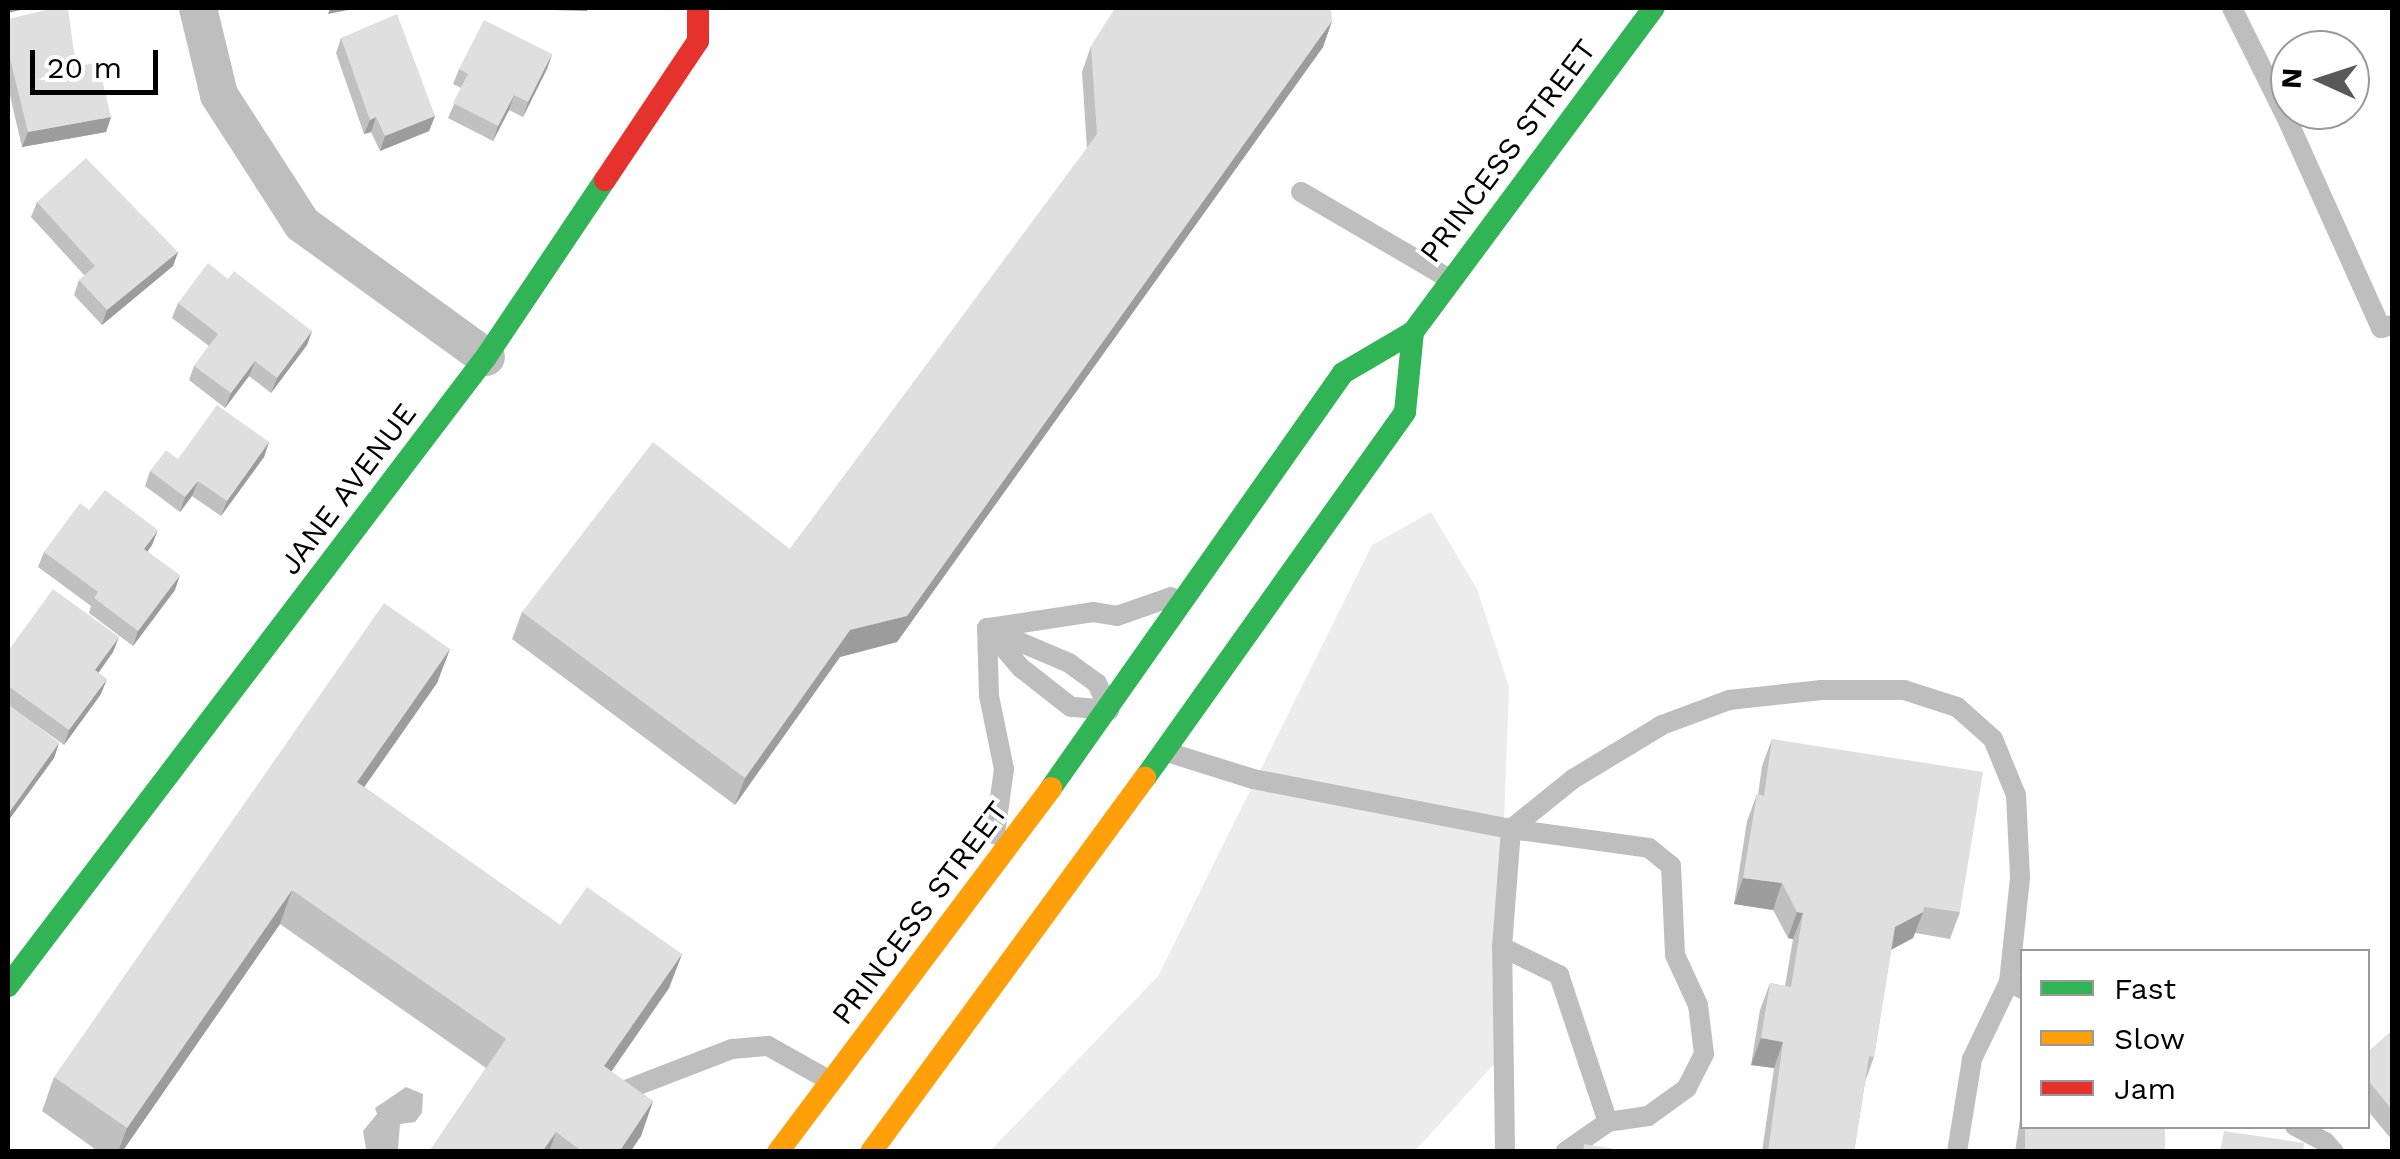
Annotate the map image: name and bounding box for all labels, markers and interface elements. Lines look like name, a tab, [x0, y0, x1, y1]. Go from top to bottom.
scale bar	[35, 30, 162, 92]
north arrow	[2270, 30, 2370, 130]
street label: PRINCESS STREET	[1412, 32, 1604, 270]
text: 20 m	[47, 50, 122, 85]
text: N	[2275, 67, 2309, 90]
street label: JANE AVENUE	[271, 396, 425, 582]
street label: PRINCESS STREET	[824, 794, 1016, 1032]
legend	[2020, 949, 2370, 1129]
text: Fast	[2114, 971, 2176, 1006]
text: Slow	[2114, 1021, 2185, 1056]
text: Jam	[2114, 1071, 2176, 1106]

